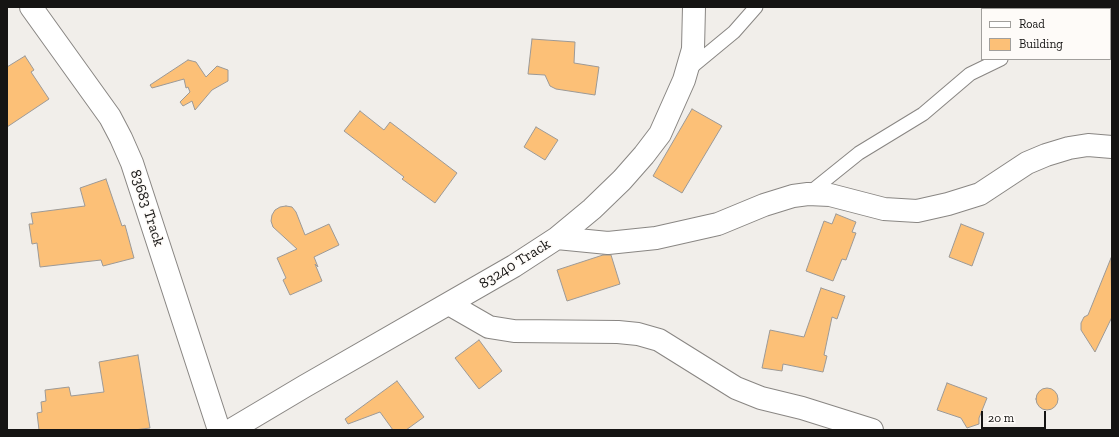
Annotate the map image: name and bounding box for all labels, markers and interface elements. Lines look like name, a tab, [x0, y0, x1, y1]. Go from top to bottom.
legend	[981, 8, 1111, 60]
text: Road	[1019, 17, 1045, 31]
text: Building	[1019, 37, 1063, 51]
street label: 83683 Track	[126, 167, 168, 249]
street label: 83240 Track	[476, 235, 554, 293]
scale bar	[983, 403, 1048, 429]
text: 20 m	[988, 411, 1014, 425]

